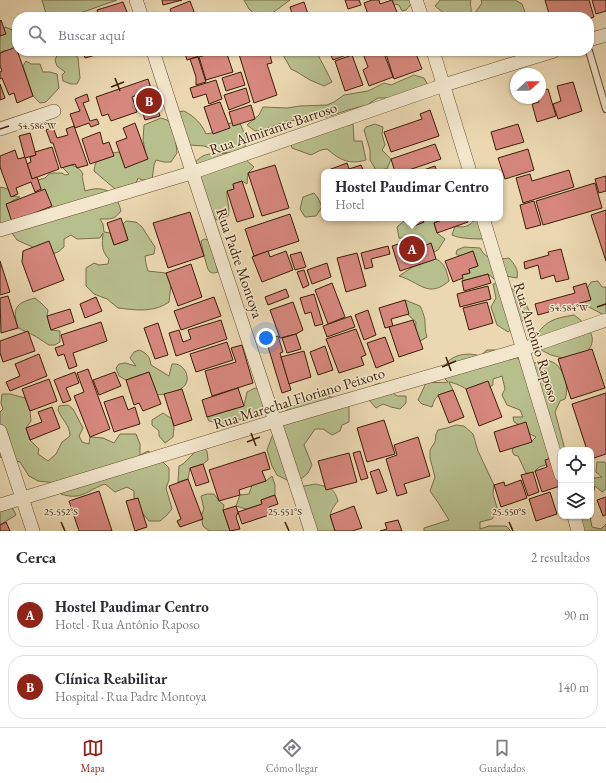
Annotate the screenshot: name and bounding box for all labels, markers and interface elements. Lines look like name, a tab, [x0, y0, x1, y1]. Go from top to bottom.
search box	[12, 12, 594, 56]
icon: search	[26, 23, 48, 45]
text: Buscar aquí	[58, 25, 125, 44]
north arrow	[510, 68, 546, 104]
pin: B	[136, 86, 162, 116]
street label: Rua Almirante Barroso	[207, 97, 339, 159]
text: 54.586°W	[18, 119, 57, 132]
popup	[321, 169, 503, 221]
text: Hostel Paudimar Centro	[335, 177, 489, 196]
text: Hotel	[335, 196, 364, 213]
street label: Rua Padre Montoya	[212, 205, 268, 321]
pin: A	[399, 234, 425, 264]
street label: Rua Antônio Raposo	[510, 280, 564, 404]
text: 54.584°W	[550, 301, 589, 314]
your location	[256, 328, 276, 348]
street label: Rua Marechal Floriano Peixoto	[211, 363, 387, 433]
map controls	[558, 447, 594, 519]
button: locate	[558, 447, 594, 483]
button: layers	[558, 483, 594, 519]
text: 25.552°S	[44, 505, 78, 518]
text: 25.551°S	[268, 505, 302, 518]
text: 25.550°S	[492, 505, 526, 518]
text: Cerca	[16, 546, 56, 568]
text: 2 resultados	[531, 549, 590, 566]
text: Hostel Paudimar Centro	[55, 597, 209, 616]
text: A	[25, 607, 35, 624]
text: 90 m	[564, 607, 589, 624]
text: Hotel · Rua Antônio Raposo	[55, 616, 200, 633]
text: Clínica Reabilitar	[55, 669, 167, 688]
text: B	[26, 679, 34, 696]
text: 140 m	[558, 679, 589, 696]
text: Hospital · Rua Padre Montoya	[55, 688, 206, 705]
tab: Mapa	[81, 737, 105, 775]
tab: Cómo llegar	[266, 737, 318, 775]
tab: Guardados	[479, 737, 525, 775]

